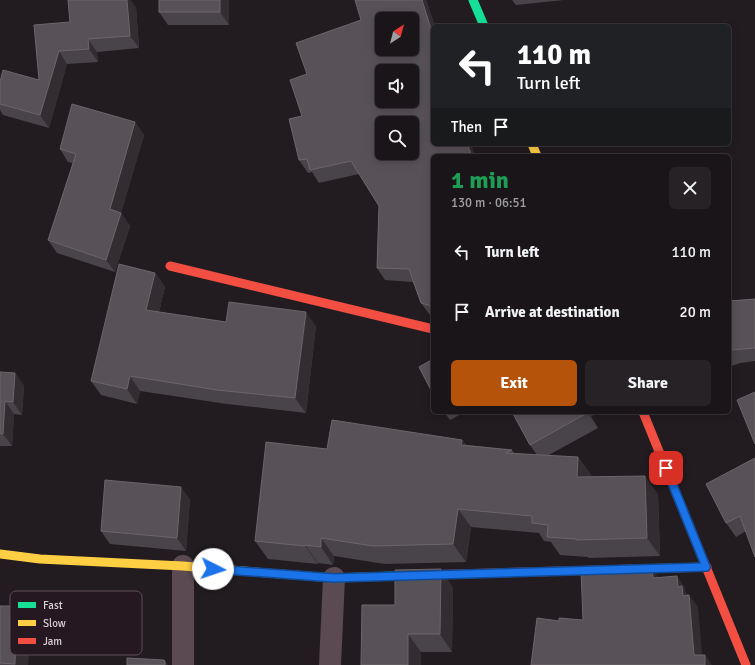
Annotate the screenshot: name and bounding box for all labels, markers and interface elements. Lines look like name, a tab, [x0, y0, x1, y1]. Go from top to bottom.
north arrow	[375, 12, 419, 56]
map controls	[375, 12, 419, 160]
text: 110 m	[517, 38, 591, 72]
icon: left	[451, 40, 503, 92]
button: sound	[375, 64, 419, 108]
text: Turn left	[517, 72, 580, 94]
button: search	[375, 116, 419, 160]
icon: arrive	[490, 116, 512, 138]
text: Then	[451, 118, 482, 136]
text: 1 min	[451, 165, 509, 195]
button: close	[669, 167, 711, 209]
text: 130 m · 06:51	[451, 195, 527, 211]
icon: left	[451, 241, 473, 263]
text: Turn left	[485, 243, 539, 261]
text: 110 m	[671, 243, 711, 261]
icon: arrive	[451, 301, 473, 323]
text: Arrive at destination	[485, 303, 620, 321]
text: 20 m	[680, 303, 711, 321]
button: Exit	[451, 360, 577, 406]
button: Share	[585, 360, 711, 406]
pin	[649, 451, 683, 485]
icon: arrive	[655, 457, 677, 479]
position arrow	[192, 548, 234, 590]
legend	[10, 591, 142, 655]
text: Fast	[43, 599, 63, 612]
text: Slow	[43, 617, 66, 630]
text: Jam	[43, 635, 62, 648]

